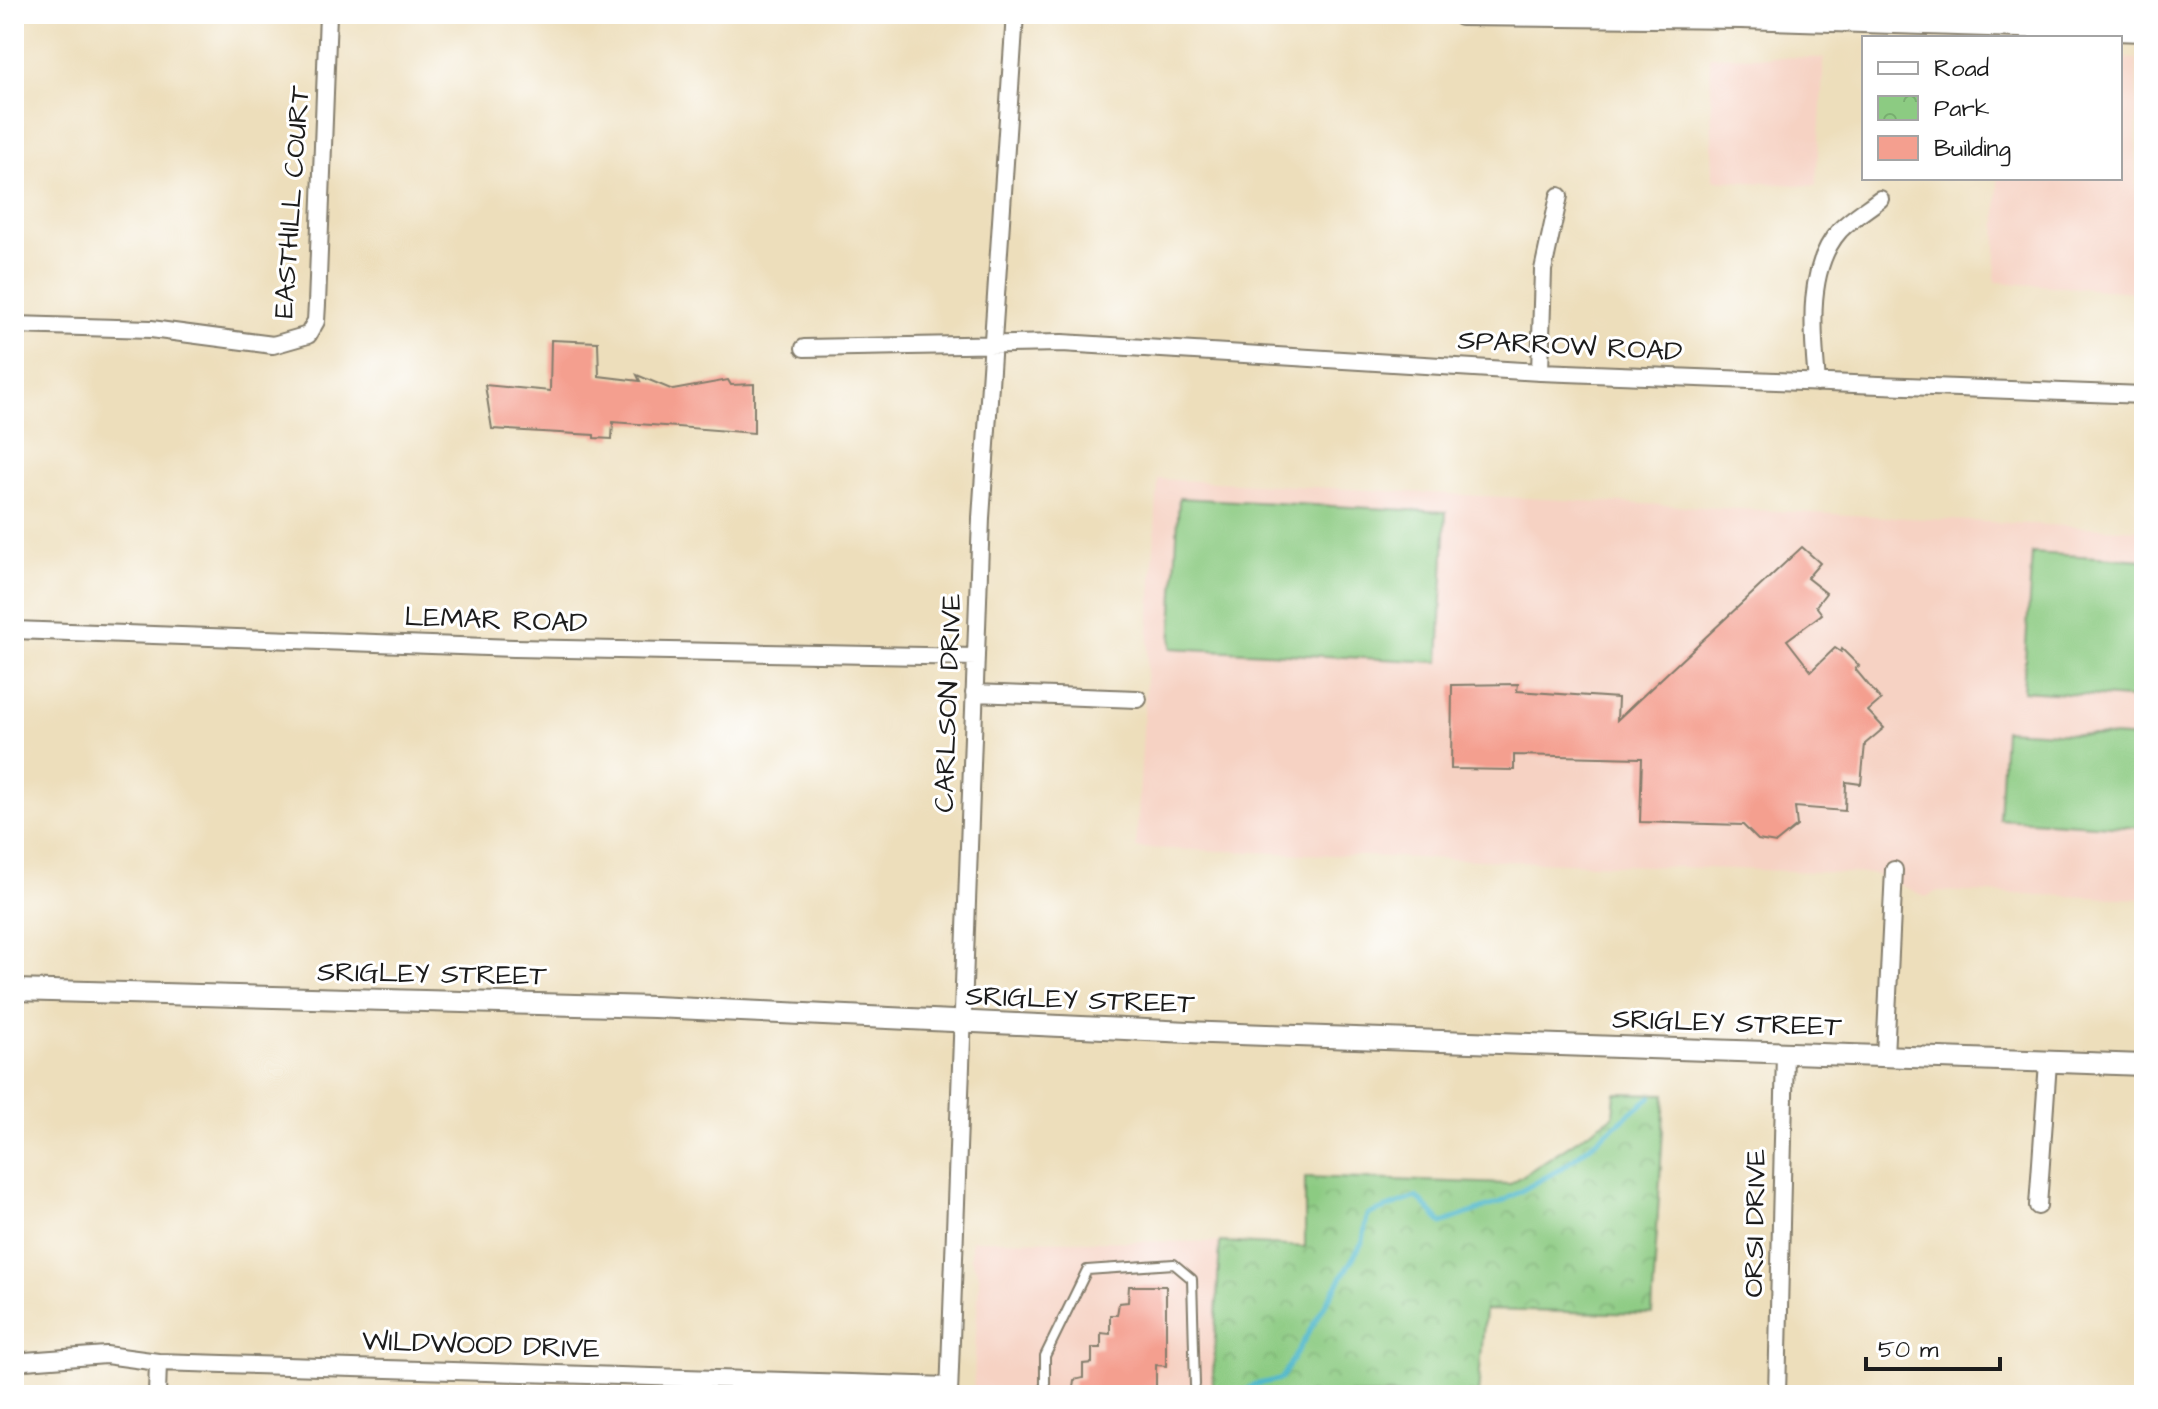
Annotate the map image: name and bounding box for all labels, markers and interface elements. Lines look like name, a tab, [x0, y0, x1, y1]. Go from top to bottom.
legend	[1862, 36, 2122, 180]
text: Road	[1934, 52, 1989, 86]
street label: EASTHILL COURT	[264, 84, 320, 319]
text: Park	[1934, 92, 1990, 126]
text: Building	[1934, 132, 2011, 167]
street label: SPARROW ROAD	[1457, 321, 1683, 371]
street label: CARLSON DRIVE	[925, 592, 971, 813]
street label: LEMAR ROAD	[404, 597, 588, 643]
street label: SRIGLEY STREET	[317, 952, 548, 996]
street label: SRIGLEY STREET	[965, 977, 1196, 1024]
street label: SRIGLEY STREET	[1612, 1000, 1843, 1047]
street label: ORSI DRIVE	[1734, 1148, 1776, 1298]
street label: WILDWOOD DRIVE	[361, 1321, 601, 1369]
scale bar	[1866, 1321, 2000, 1371]
text: 50 m	[1878, 1333, 1939, 1367]

